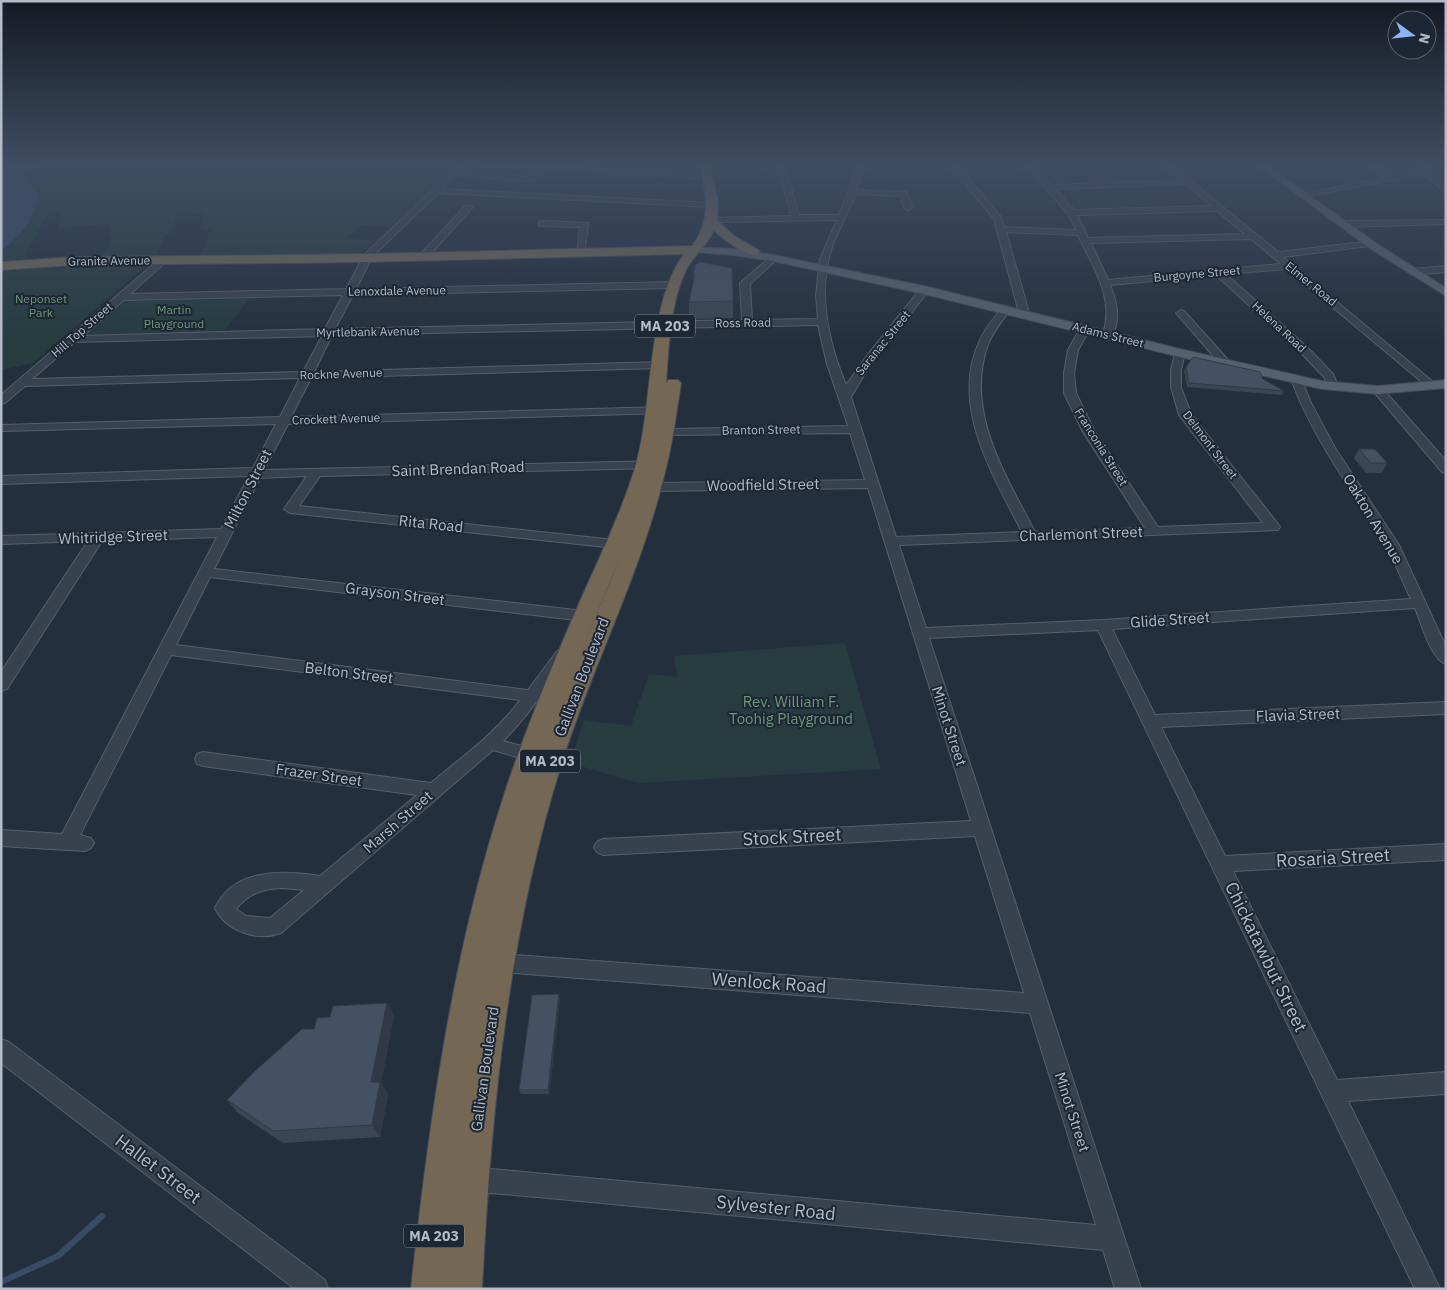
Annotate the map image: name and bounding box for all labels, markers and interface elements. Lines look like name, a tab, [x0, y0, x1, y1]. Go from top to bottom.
north arrow	[1387, 10, 1437, 60]
text: N	[1415, 31, 1435, 46]
street label: Granite Avenue	[68, 252, 151, 269]
street label: Elmer Road	[1282, 258, 1340, 309]
street label: Burgoyne Street	[1153, 262, 1241, 285]
street label: Lenoxdale Avenue	[348, 282, 446, 299]
park label: Neponset Park	[15, 291, 67, 320]
street label: Helena Road	[1249, 298, 1310, 356]
street label: Hill Top Street	[48, 299, 115, 360]
park label: Martin Playground	[144, 302, 204, 331]
street label: Saranac Street	[852, 307, 913, 378]
road number: MA 203	[635, 314, 695, 338]
street label: Ross Road	[715, 315, 771, 330]
street label: Adams Street	[1071, 318, 1145, 351]
street label: Myrtlebank Avenue	[316, 323, 420, 340]
street label: Rockne Avenue	[299, 365, 383, 382]
street label: Franconia Street	[1072, 405, 1131, 488]
street label: Delmont Street	[1180, 407, 1241, 482]
street label: Crockett Avenue	[292, 409, 381, 428]
street label: Branton Street	[721, 421, 801, 438]
street label: Milton Street	[219, 446, 276, 532]
street label: Saint Brendan Road	[391, 457, 525, 480]
street label: Oakton Avenue	[1339, 470, 1408, 567]
street label: Woodfield Street	[706, 474, 820, 495]
street label: Rita Road	[398, 511, 464, 536]
street label: Charlemont Street	[1019, 522, 1143, 545]
street label: Whitridge Street	[58, 525, 168, 548]
street label: Grayson Street	[344, 578, 446, 609]
street label: Glide Street	[1129, 607, 1210, 632]
street label: Gallivan Boulevard	[550, 615, 613, 739]
street label: Belton Street	[304, 658, 394, 687]
street label: Minot Street	[928, 684, 971, 768]
park label: Rev. William F. Toohig Playground	[729, 692, 853, 728]
street label: Flavia Street	[1256, 704, 1340, 725]
road number: MA 203	[520, 749, 580, 772]
street label: Frazer Street	[275, 759, 363, 790]
street label: Marsh Street	[359, 786, 436, 857]
street label: Stock Street	[742, 822, 842, 851]
street label: Rosaria Street	[1275, 843, 1391, 872]
street label: Chickatawbut Street	[1220, 878, 1313, 1036]
street label: Wenlock Road	[711, 967, 827, 998]
street label: Gallivan Boulevard	[466, 1005, 503, 1133]
street label: Minot Street	[1051, 1070, 1094, 1154]
street label: Hallet Street	[111, 1129, 206, 1208]
street label: Sylvester Road	[715, 1190, 837, 1225]
road number: MA 203	[404, 1224, 464, 1248]

